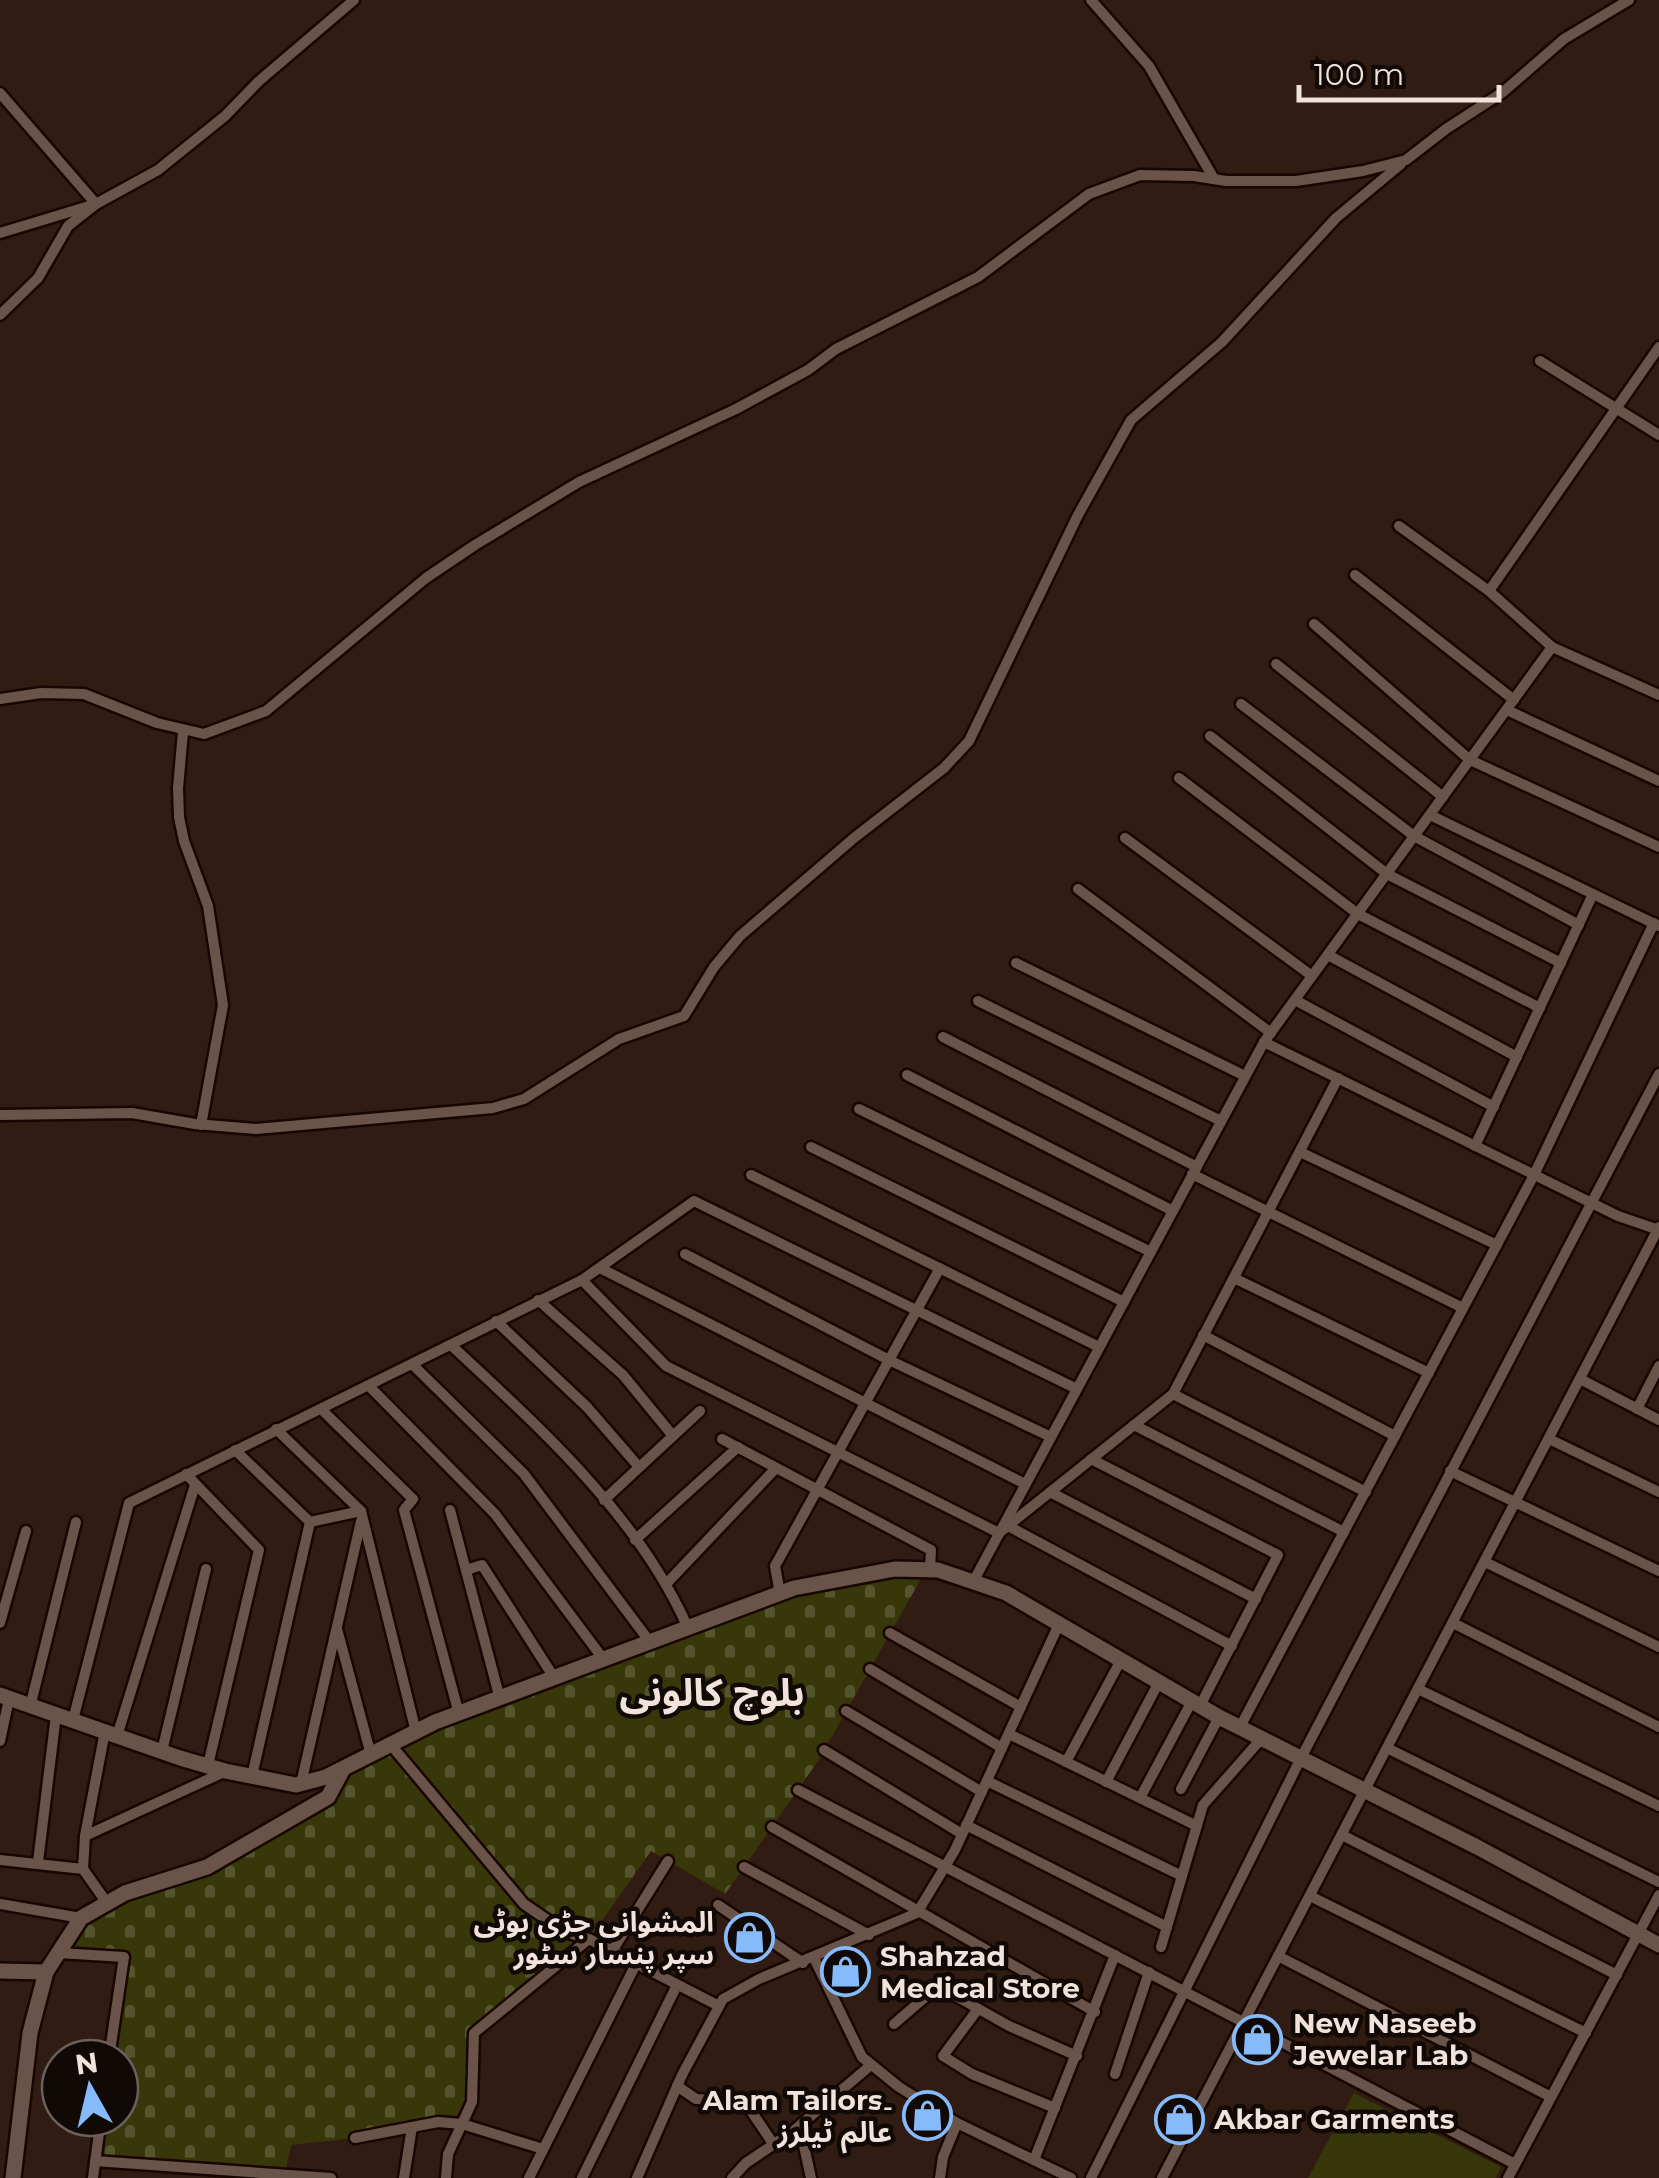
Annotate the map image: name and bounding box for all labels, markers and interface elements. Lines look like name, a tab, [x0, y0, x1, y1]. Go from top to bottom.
scale bar	[1299, 40, 1499, 102]
text: 100 m	[1314, 56, 1404, 93]
district label: بلوچ کالونی	[620, 1669, 804, 1721]
place label: المشوانی جڑی بوٹی سپر پنسار سٹور	[473, 1905, 714, 1973]
shop icon: المشوانی جڑی بوٹی سپر پنسار سٹور	[723, 1912, 775, 1964]
place label: Shahzad Medical Store	[880, 1939, 1080, 2005]
shop icon: Shahzad Medical Store	[819, 1946, 871, 1998]
place label: New Naseeb Jewelar Lab	[1292, 2006, 1477, 2072]
shop icon: New Naseeb Jewelar Lab	[1232, 2013, 1284, 2065]
north arrow	[40, 2038, 140, 2138]
text: N	[73, 2045, 100, 2082]
place label: Alam Tailors۔ عالم ٹیلرز	[701, 2083, 892, 2154]
shop icon: Alam Tailors۔ عالم ٹیلرز	[901, 2090, 953, 2142]
shop icon: Akbar Garments	[1153, 2093, 1205, 2145]
place label: Akbar Garments	[1213, 2102, 1455, 2136]

